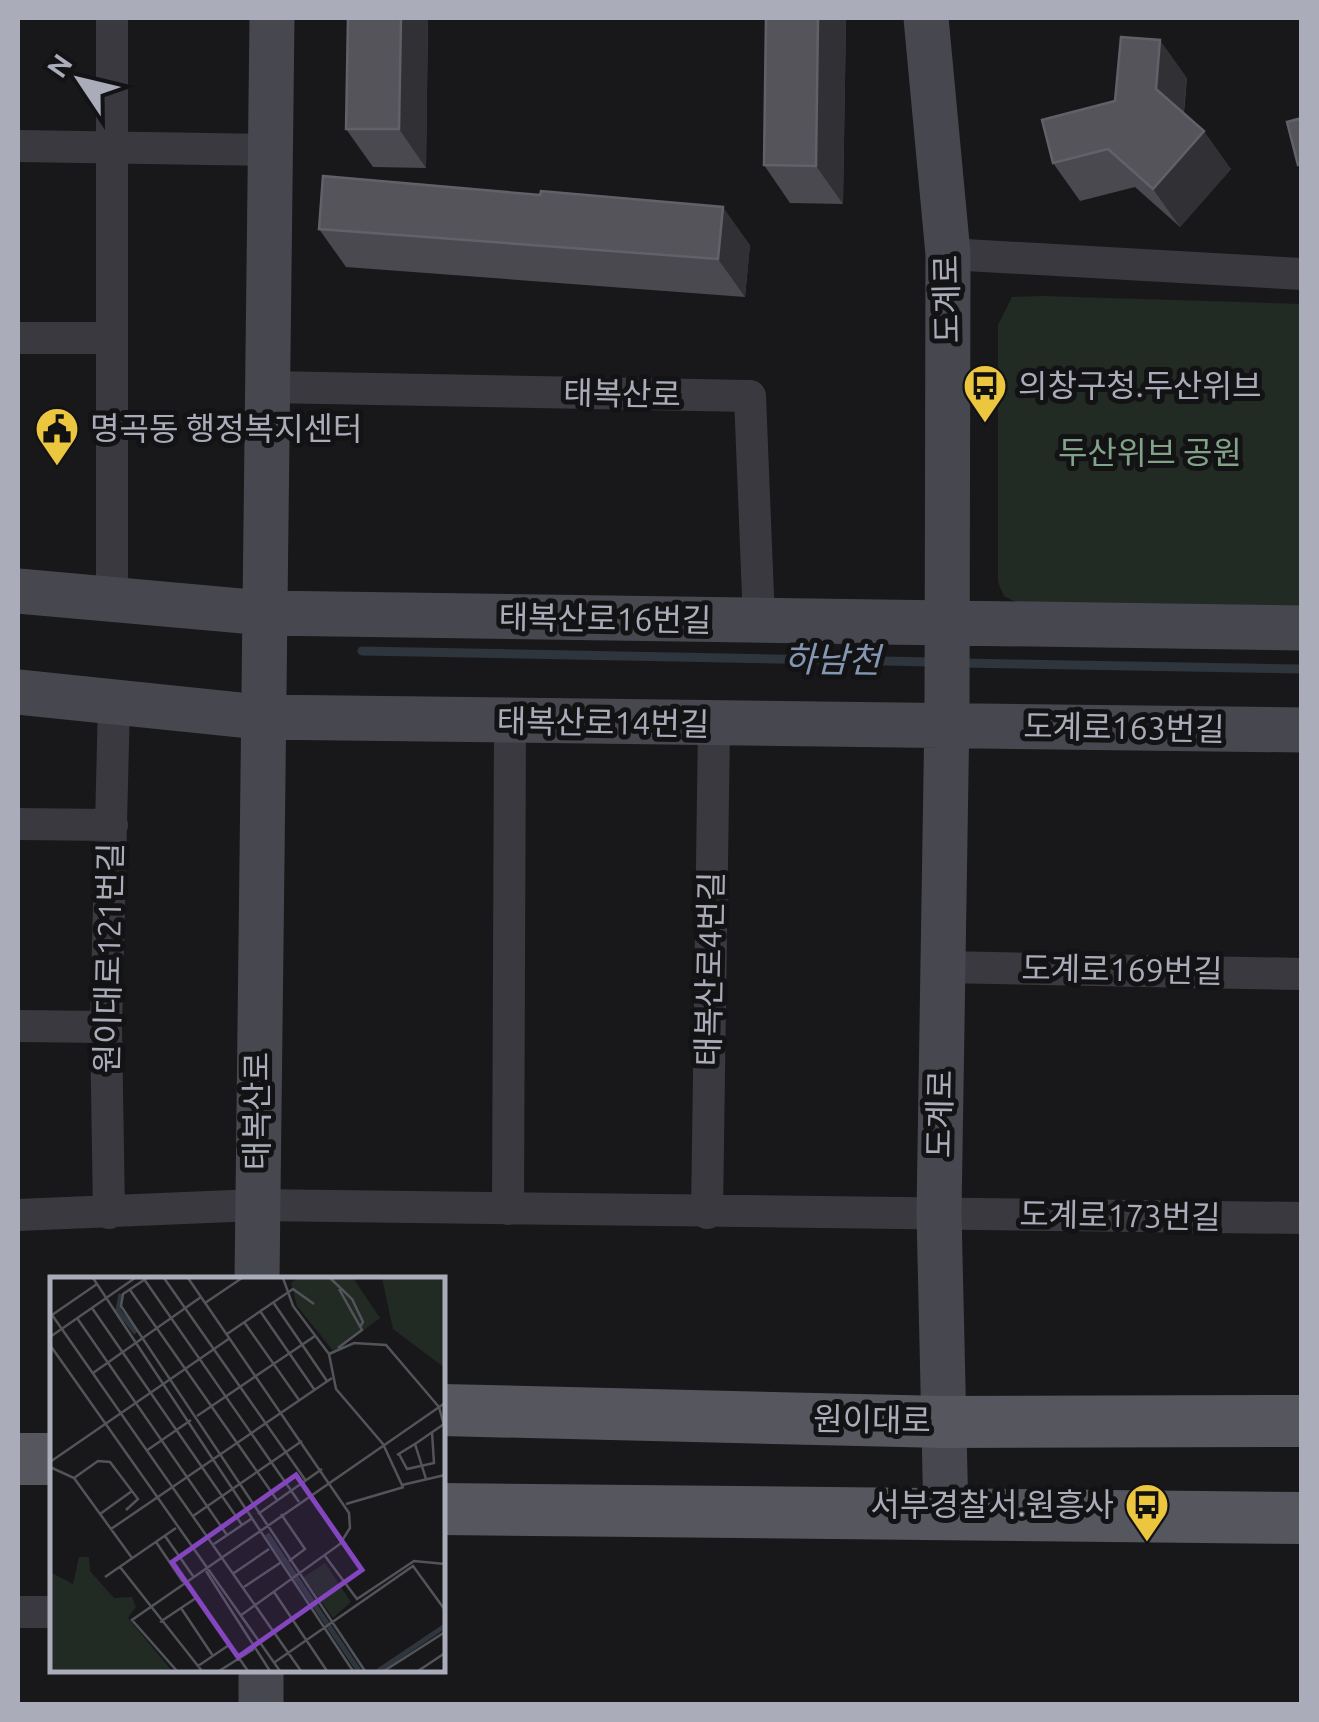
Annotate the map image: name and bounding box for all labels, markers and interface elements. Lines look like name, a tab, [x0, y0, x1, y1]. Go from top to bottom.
north arrow	[30, 30, 130, 130]
text: N	[40, 48, 78, 83]
street label: 도계로	[927, 255, 965, 343]
bus stop icon: 의창구청.두산위브	[962, 363, 1008, 424]
place label: 의창구청.두산위브	[1018, 367, 1261, 403]
street label: 태복산로	[563, 374, 681, 412]
public building icon: 명곡동 행정복지센터	[34, 406, 80, 467]
place label: 명곡동 행정복지센터	[90, 410, 362, 446]
park label: 두산위브 공원	[1058, 434, 1242, 470]
street label: 태복산로16번길	[498, 598, 712, 638]
water label: 하남천	[783, 638, 884, 680]
street label: 태복산로14번길	[496, 702, 710, 742]
street label: 도계로163번길	[1023, 707, 1225, 747]
street label: 원이대로121번길	[88, 842, 128, 1074]
street label: 태복산로4번길	[689, 871, 729, 1067]
street label: 도계로169번길	[1021, 949, 1223, 989]
street label: 태복산로	[238, 1052, 274, 1170]
street label: 도계로	[920, 1070, 958, 1158]
street label: 도계로173번길	[1019, 1195, 1221, 1235]
inset map	[50, 1277, 445, 1672]
street label: 원이대로	[813, 1400, 931, 1438]
bus stop icon: 서부경찰서.원흥사	[1124, 1482, 1170, 1543]
place label: 서부경찰서.원흥사	[871, 1486, 1114, 1522]

